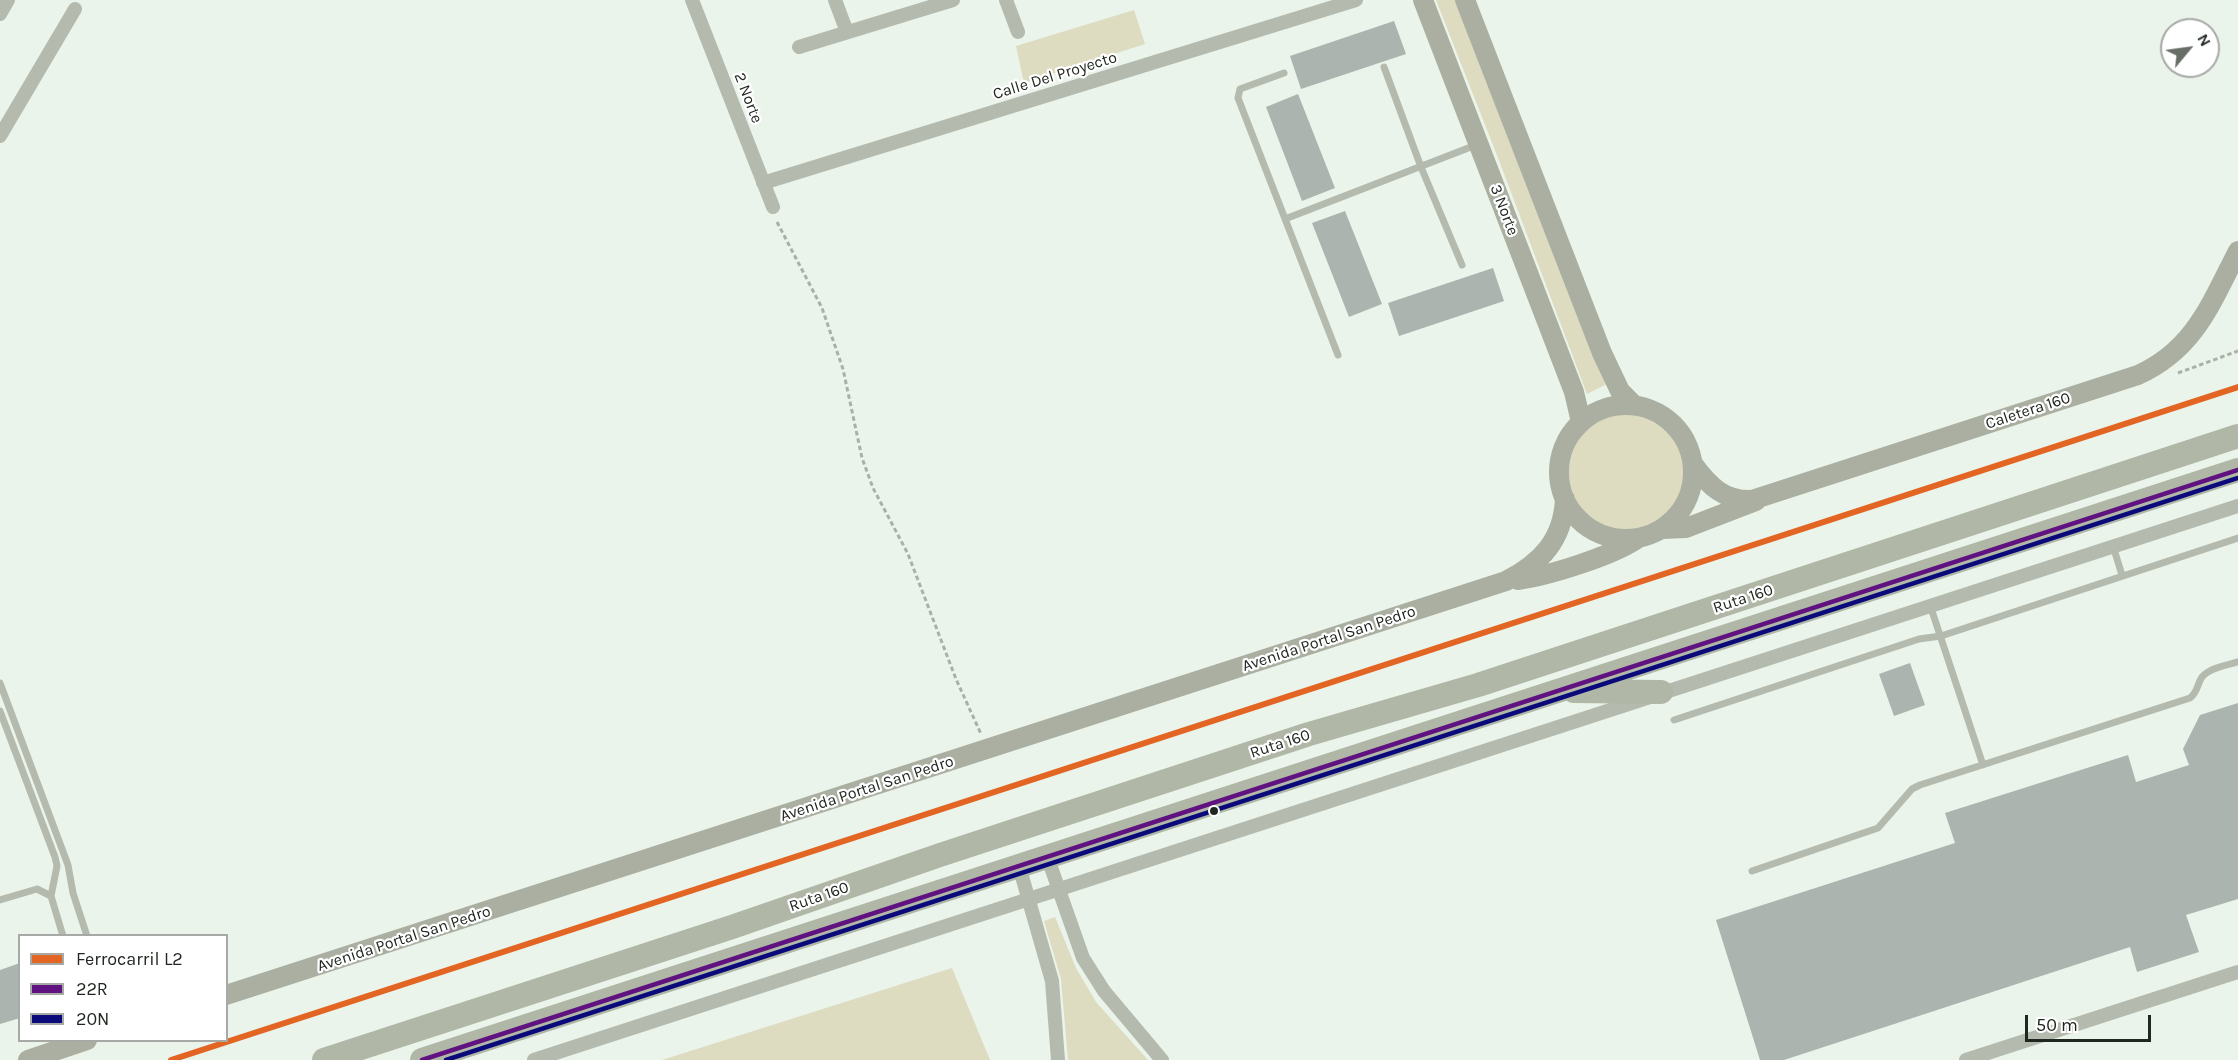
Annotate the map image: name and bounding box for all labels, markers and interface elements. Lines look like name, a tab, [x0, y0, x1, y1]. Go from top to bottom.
north arrow	[2160, 18, 2220, 78]
text: N	[2193, 30, 2216, 50]
street label: Calle Del Proyecto	[991, 48, 1119, 104]
street label: 2 Norte	[730, 70, 766, 126]
street label: 3 Norte	[1486, 182, 1522, 238]
street label: Caletera 160	[1983, 388, 2073, 434]
street label: Ruta 160	[1711, 580, 1775, 618]
street label: Avenida Portal San Pedro	[1240, 602, 1418, 676]
street label: Ruta 160	[1248, 725, 1312, 763]
street label: Avenida Portal San Pedro	[778, 752, 956, 826]
unlabelled marker	[1208, 805, 1220, 817]
street label: Ruta 160	[787, 878, 851, 916]
street label: Avenida Portal San Pedro	[315, 902, 493, 976]
legend	[18, 934, 228, 1042]
text: Ferrocarril L2	[76, 948, 183, 970]
text: 22R	[76, 978, 108, 1000]
scale bar	[2028, 1003, 2154, 1041]
text: 20N	[76, 1008, 109, 1030]
text: 50 m	[2036, 1014, 2078, 1036]

